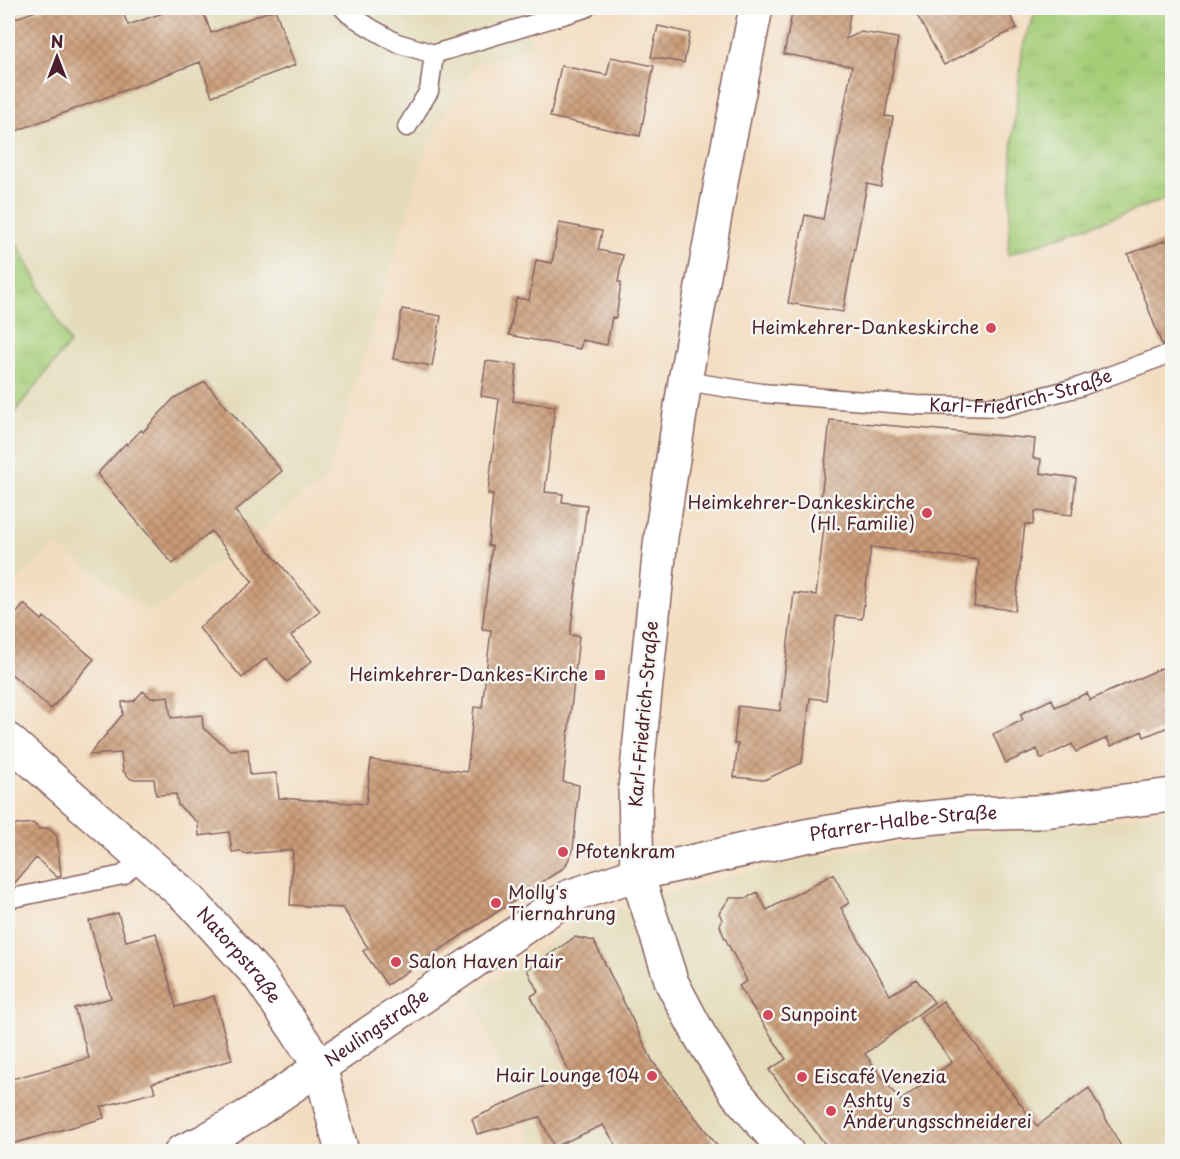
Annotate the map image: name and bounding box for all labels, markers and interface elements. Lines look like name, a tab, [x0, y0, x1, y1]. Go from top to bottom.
north arrow	[27, 27, 87, 87]
text: N	[51, 29, 63, 53]
place label: Heimkehrer-Dankeskirche	[752, 313, 979, 340]
marker: Heimkehrer-Dankeskirche	[984, 321, 998, 335]
street label: Karl-Friedrich-Straße	[929, 361, 1115, 419]
place label: Heimkehrer-Dankeskirche (Hl. Familie)	[688, 488, 915, 536]
marker: Heimkehrer-Dankeskirche (Hl. Familie)	[920, 506, 934, 520]
street label: Karl-Friedrich-Straße	[621, 620, 664, 808]
place label: Heimkehrer-Dankes-Kirche	[350, 660, 588, 687]
marker: Heimkehrer-Dankes-Kirche	[593, 668, 607, 682]
street label: Pfarrer-Halbe-Straße	[807, 798, 997, 847]
place label: Pfotenkram	[575, 837, 675, 864]
marker: Pfotenkram	[556, 845, 570, 859]
place label: Molly's Tiernahrung	[508, 878, 616, 926]
marker: Molly's Tiernahrung	[489, 896, 503, 910]
street label: Natorpstraße	[191, 900, 289, 1008]
place label: Salon Haven Hair	[408, 947, 563, 974]
marker: Salon Haven Hair	[389, 955, 403, 969]
street label: Neulingstraße	[318, 982, 433, 1072]
place label: Sunpoint	[780, 1000, 857, 1027]
marker: Sunpoint	[761, 1008, 775, 1022]
place label: Hair Lounge 104	[496, 1061, 640, 1088]
place label: Eiscafé Venezia	[814, 1062, 946, 1089]
marker: Hair Lounge 104	[645, 1069, 659, 1083]
marker: Eiscafé Venezia	[795, 1070, 809, 1084]
place label: Ashty´s Änderungsschneiderei	[843, 1086, 1032, 1134]
marker: Ashty´s Änderungsschneiderei	[824, 1104, 838, 1118]

